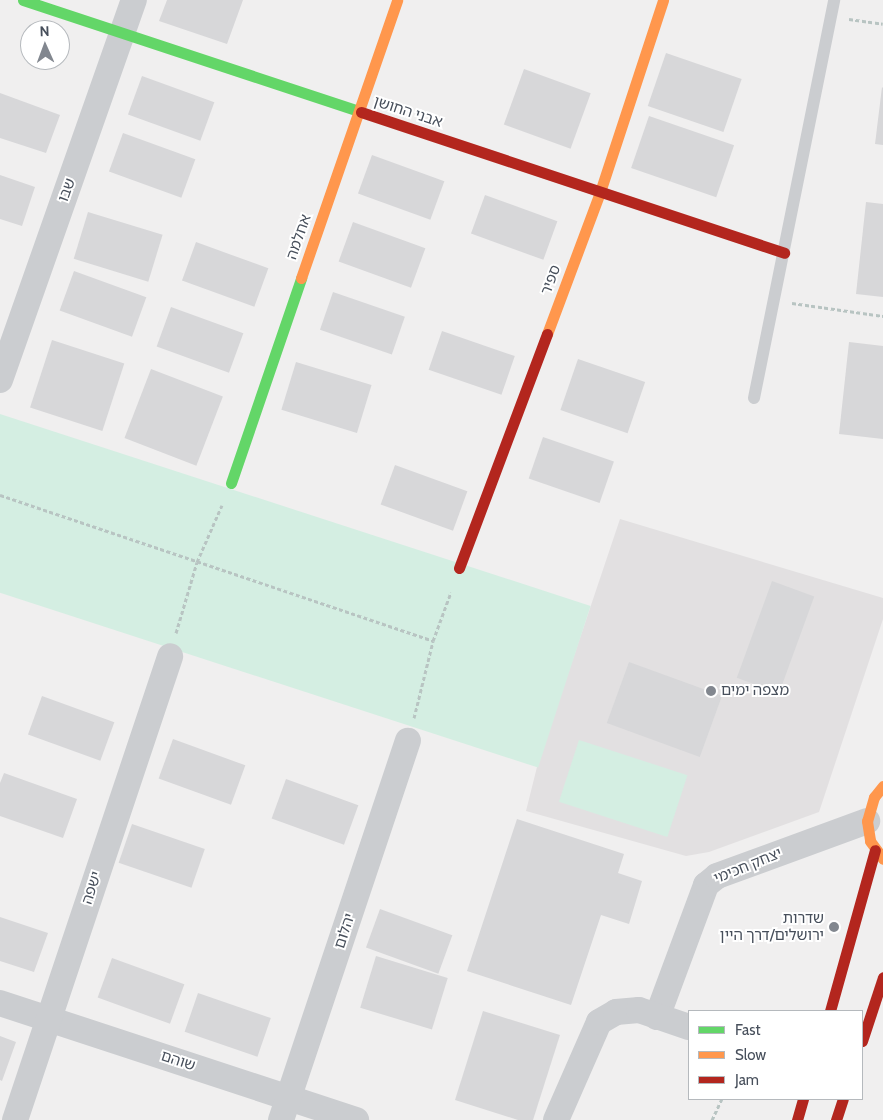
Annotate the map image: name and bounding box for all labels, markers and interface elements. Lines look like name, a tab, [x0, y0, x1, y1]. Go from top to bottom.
north arrow	[20, 20, 70, 70]
text: N	[39, 22, 50, 40]
street label: אבני החושן	[371, 92, 445, 132]
street label: שבו	[54, 176, 80, 204]
street label: אחלמה	[283, 212, 315, 262]
street label: ספיר	[537, 263, 565, 297]
place label: מצפה ימים	[721, 682, 789, 700]
marker: מצפה ימים	[705, 685, 717, 697]
street label: יצחק חכימי	[711, 844, 785, 888]
street label: ישפה	[78, 869, 106, 907]
place label: שדרות ירושלים/דרך היין	[720, 909, 824, 944]
street label: יהלום	[331, 911, 359, 951]
marker: שדרות ירושלים/דרך היין	[828, 921, 840, 933]
legend	[688, 1010, 863, 1100]
text: Fast	[735, 1021, 760, 1039]
text: Slow	[735, 1046, 766, 1064]
street label: שוהם	[159, 1047, 197, 1075]
text: Jam	[735, 1071, 759, 1089]

